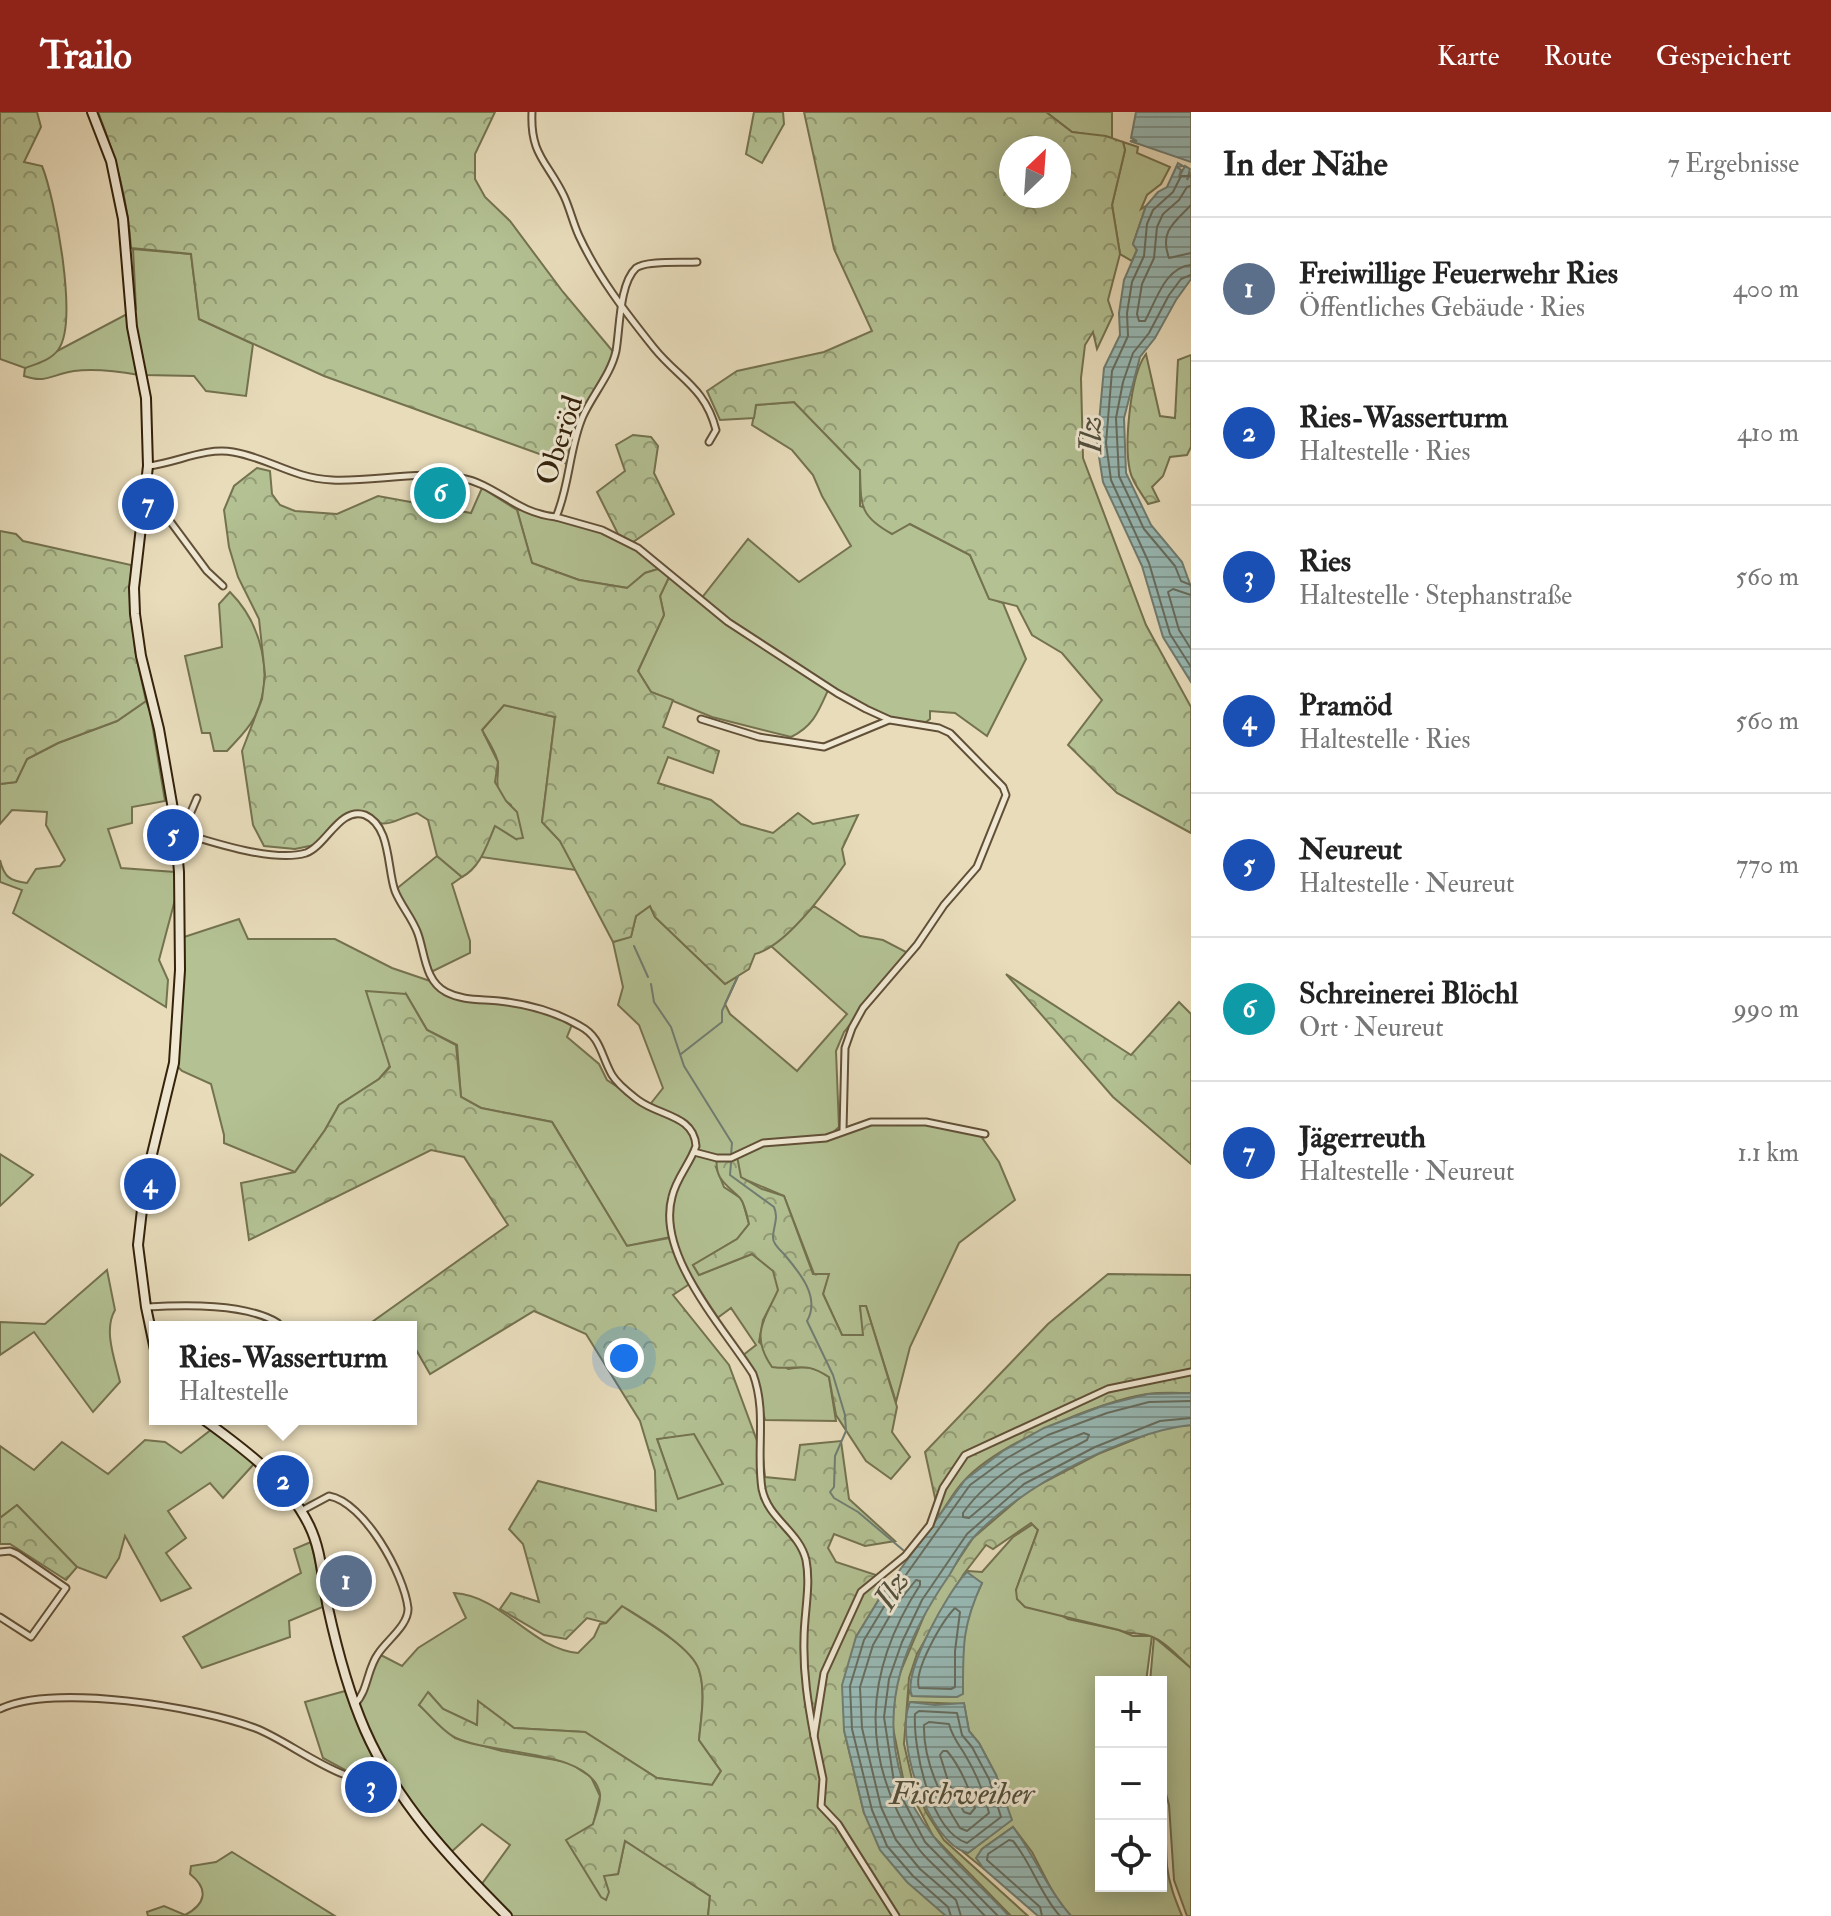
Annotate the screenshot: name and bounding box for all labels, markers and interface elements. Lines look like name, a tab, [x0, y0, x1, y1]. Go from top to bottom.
text: Trailo	[40, 32, 132, 80]
text: Karte	[1437, 39, 1499, 74]
text: Route	[1543, 39, 1612, 74]
text: Gespeichert	[1656, 39, 1791, 74]
north arrow	[999, 136, 1071, 208]
text: In der Nähe	[1223, 143, 1388, 186]
text: 7 Ergebnisse	[1668, 148, 1799, 180]
text: Freiwillige Feuerwehr Ries	[1299, 255, 1618, 292]
text: 1	[1244, 273, 1254, 305]
text: 400 m	[1733, 273, 1799, 305]
text: Öffentliches Gebäude · Ries	[1299, 292, 1585, 324]
street label: Oberöd	[528, 390, 591, 490]
text: Ries-Wasserturm	[1299, 399, 1508, 436]
water label: Ilz	[1071, 416, 1111, 456]
text: 2	[1242, 417, 1256, 449]
text: 410 m	[1737, 417, 1799, 449]
text: Haltestelle · Ries	[1299, 436, 1470, 468]
pin: 6	[414, 463, 466, 523]
pin: 7	[122, 474, 174, 534]
text: Ries	[1299, 543, 1351, 580]
text: 3	[1244, 561, 1254, 593]
text: 560 m	[1736, 561, 1799, 593]
text: Haltestelle · Stephanstraße	[1299, 580, 1572, 612]
text: Pramöd	[1299, 687, 1392, 724]
text: 4	[1242, 705, 1256, 737]
text: 560 m	[1736, 705, 1799, 737]
text: Haltestelle · Ries	[1299, 724, 1470, 756]
pin: 5	[147, 805, 199, 865]
text: Neureut	[1299, 831, 1402, 868]
text: 5	[1243, 849, 1255, 881]
text: 770 m	[1736, 849, 1799, 881]
text: Haltestelle · Neureut	[1299, 868, 1514, 900]
text: Schreinerei Blöchl	[1299, 975, 1518, 1012]
text: 6	[1242, 993, 1256, 1025]
text: 990 m	[1733, 993, 1799, 1025]
text: Ort · Neureut	[1299, 1012, 1444, 1044]
text: Jägerreuth	[1299, 1119, 1426, 1156]
text: 7	[1243, 1137, 1255, 1169]
text: 1.1 km	[1737, 1137, 1799, 1169]
pin: 4	[124, 1154, 176, 1214]
text: Haltestelle · Neureut	[1299, 1156, 1514, 1188]
popup	[149, 1321, 417, 1425]
your location	[604, 1338, 644, 1378]
text: Ries-Wasserturm	[178, 1339, 388, 1376]
text: Haltestelle	[178, 1376, 289, 1408]
pin: 2	[257, 1451, 309, 1511]
pin: 1	[320, 1551, 372, 1611]
water label: Ilz	[864, 1564, 919, 1619]
map controls	[1095, 1676, 1167, 1892]
button: +	[1095, 1676, 1167, 1748]
button: −	[1095, 1748, 1167, 1820]
pin: 3	[345, 1757, 397, 1817]
water label: Fischweiher	[888, 1774, 1036, 1814]
button: locate	[1095, 1820, 1167, 1892]

